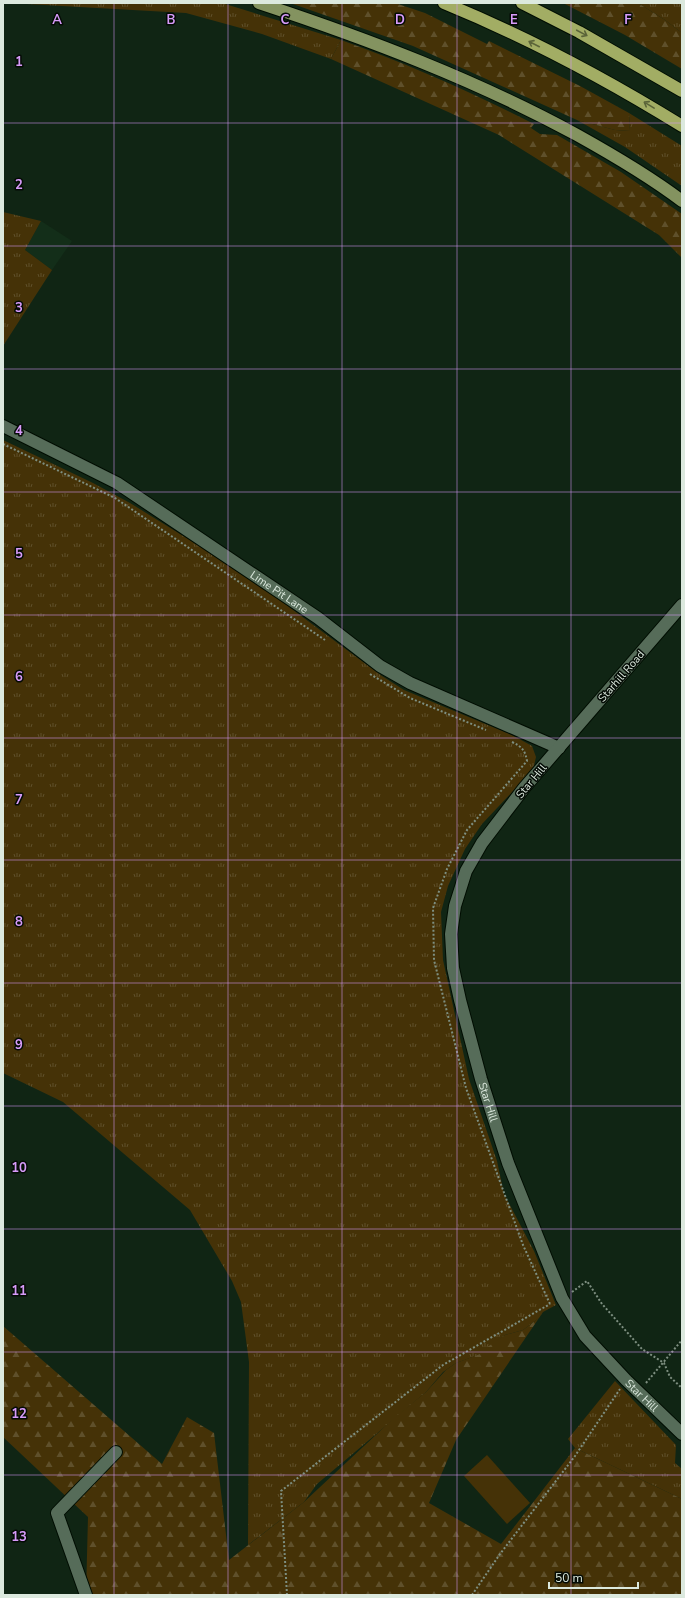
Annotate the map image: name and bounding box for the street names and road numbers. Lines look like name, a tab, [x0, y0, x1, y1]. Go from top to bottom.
street label: Lime Pit Lane	[247, 568, 311, 617]
street label: Starhill Road	[595, 647, 648, 705]
street label: Star Hill	[513, 760, 551, 802]
street label: Star Hill	[475, 1081, 502, 1125]
street label: Star Hill	[622, 1376, 662, 1416]

